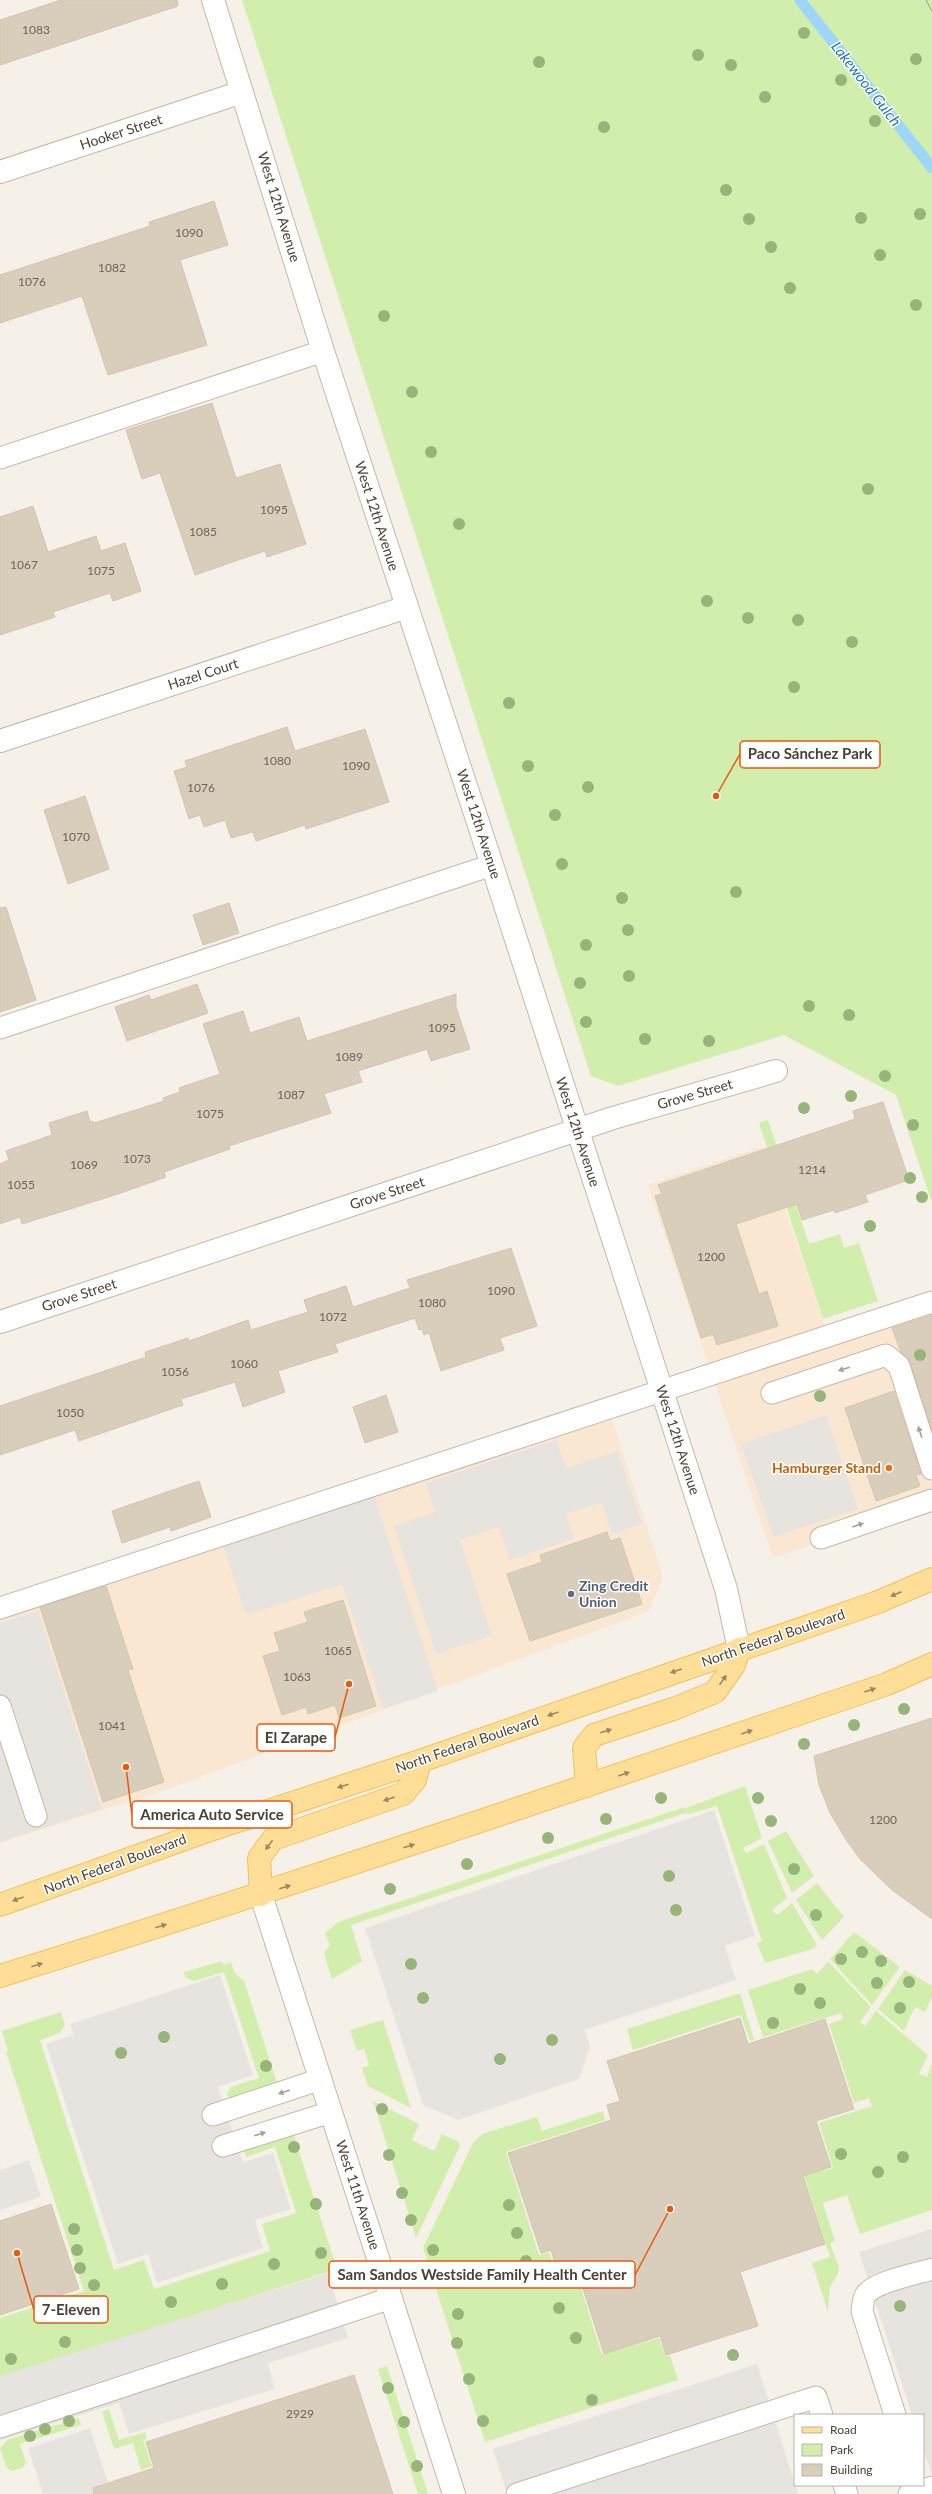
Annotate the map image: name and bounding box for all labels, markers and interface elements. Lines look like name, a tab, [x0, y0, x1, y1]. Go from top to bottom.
house number: 1083	[22, 22, 50, 37]
water label: Lakewood Gulch	[828, 38, 905, 129]
street label: Hooker Street	[77, 110, 164, 153]
street label: West 12th Avenue	[255, 150, 304, 264]
house number: 1090	[175, 225, 203, 240]
house number: 1082	[98, 260, 126, 275]
house number: 1076	[18, 274, 46, 289]
street label: West 12th Avenue	[352, 459, 403, 573]
house number: 1095	[260, 502, 288, 517]
house number: 1085	[189, 524, 217, 539]
house number: 1067	[10, 557, 38, 572]
house number: 1075	[87, 563, 115, 578]
street label: Hazel Court	[166, 654, 240, 693]
callout: Paco Sánchez Park	[740, 741, 880, 768]
text: Paco Sánchez Park	[748, 744, 873, 762]
house number: 1080	[263, 753, 291, 768]
house number: 1090	[342, 758, 370, 773]
street label: West 12th Avenue	[454, 767, 505, 881]
house number: 1076	[187, 780, 215, 795]
house number: 1070	[62, 829, 90, 844]
house number: 1095	[428, 1020, 456, 1035]
house number: 1089	[335, 1049, 363, 1064]
street label: West 12th Avenue	[553, 1075, 604, 1189]
street label: Grove Street	[655, 1075, 734, 1112]
house number: 1087	[277, 1087, 305, 1102]
house number: 1075	[196, 1106, 224, 1121]
house number: 1073	[123, 1151, 151, 1166]
house number: 1069	[70, 1157, 98, 1172]
house number: 1214	[798, 1162, 826, 1177]
street label: Grove Street	[347, 1172, 426, 1213]
house number: 1055	[7, 1177, 35, 1192]
house number: 1200	[697, 1249, 725, 1264]
street label: Grove Street	[39, 1274, 118, 1315]
house number: 1090	[487, 1283, 515, 1298]
house number: 1080	[418, 1295, 446, 1310]
house number: 1072	[319, 1309, 347, 1324]
house number: 1060	[230, 1356, 258, 1371]
house number: 1056	[161, 1364, 189, 1379]
one-way arrow	[838, 1366, 850, 1372]
street label: West 12th Avenue	[653, 1383, 704, 1497]
house number: 1050	[56, 1405, 84, 1420]
one-way arrow	[917, 1425, 923, 1437]
place label: Hamburger Stand	[772, 1459, 881, 1476]
marker: Hamburger Stand	[884, 1463, 894, 1473]
one-way arrow	[852, 1522, 864, 1528]
place label: Zing Credit Union	[579, 1577, 649, 1610]
marker: Zing Credit Union	[566, 1589, 576, 1599]
one-way arrow	[890, 1591, 902, 1598]
street label: North Federal Boulevard	[699, 1605, 847, 1670]
house number: 1065	[324, 1643, 352, 1658]
one-way arrow	[670, 1668, 682, 1674]
house number: 1063	[283, 1669, 311, 1684]
one-way arrow	[719, 1675, 727, 1686]
one-way arrow	[864, 1687, 876, 1693]
street label: North Federal Boulevard	[393, 1711, 541, 1776]
one-way arrow	[547, 1712, 559, 1718]
house number: 1041	[98, 1718, 126, 1733]
callout: El Zarape	[257, 1724, 335, 1751]
text: El Zarape	[265, 1728, 327, 1746]
one-way arrow	[600, 1728, 612, 1734]
one-way arrow	[741, 1729, 753, 1735]
one-way arrow	[618, 1770, 630, 1776]
one-way arrow	[337, 1784, 349, 1790]
one-way arrow	[383, 1796, 395, 1802]
callout: America Auto Service	[132, 1801, 292, 1828]
text: America Auto Service	[139, 1805, 284, 1823]
house number: 1200	[869, 1812, 897, 1827]
street label: North Federal Boulevard	[41, 1830, 188, 1897]
one-way arrow	[265, 1839, 273, 1850]
one-way arrow	[403, 1843, 415, 1849]
one-way arrow	[280, 1884, 292, 1890]
one-way arrow	[12, 1896, 24, 1902]
one-way arrow	[156, 1923, 168, 1929]
one-way arrow	[32, 1962, 44, 1968]
one-way arrow	[277, 2089, 289, 2095]
one-way arrow	[254, 2131, 266, 2137]
street label: West 11th Avenue	[333, 2138, 384, 2252]
callout: Sam Sandos Westside Family Health Center	[329, 2261, 635, 2288]
text: Sam Sandos Westside Family Health Center	[337, 2265, 627, 2283]
callout: 7-Eleven	[34, 2296, 108, 2323]
text: 7-Eleven	[42, 2300, 100, 2318]
house number: 2929	[286, 2406, 314, 2421]
legend	[794, 2414, 924, 2486]
text: Road	[830, 2422, 857, 2437]
text: Park	[830, 2442, 854, 2457]
text: Building	[830, 2462, 873, 2477]

